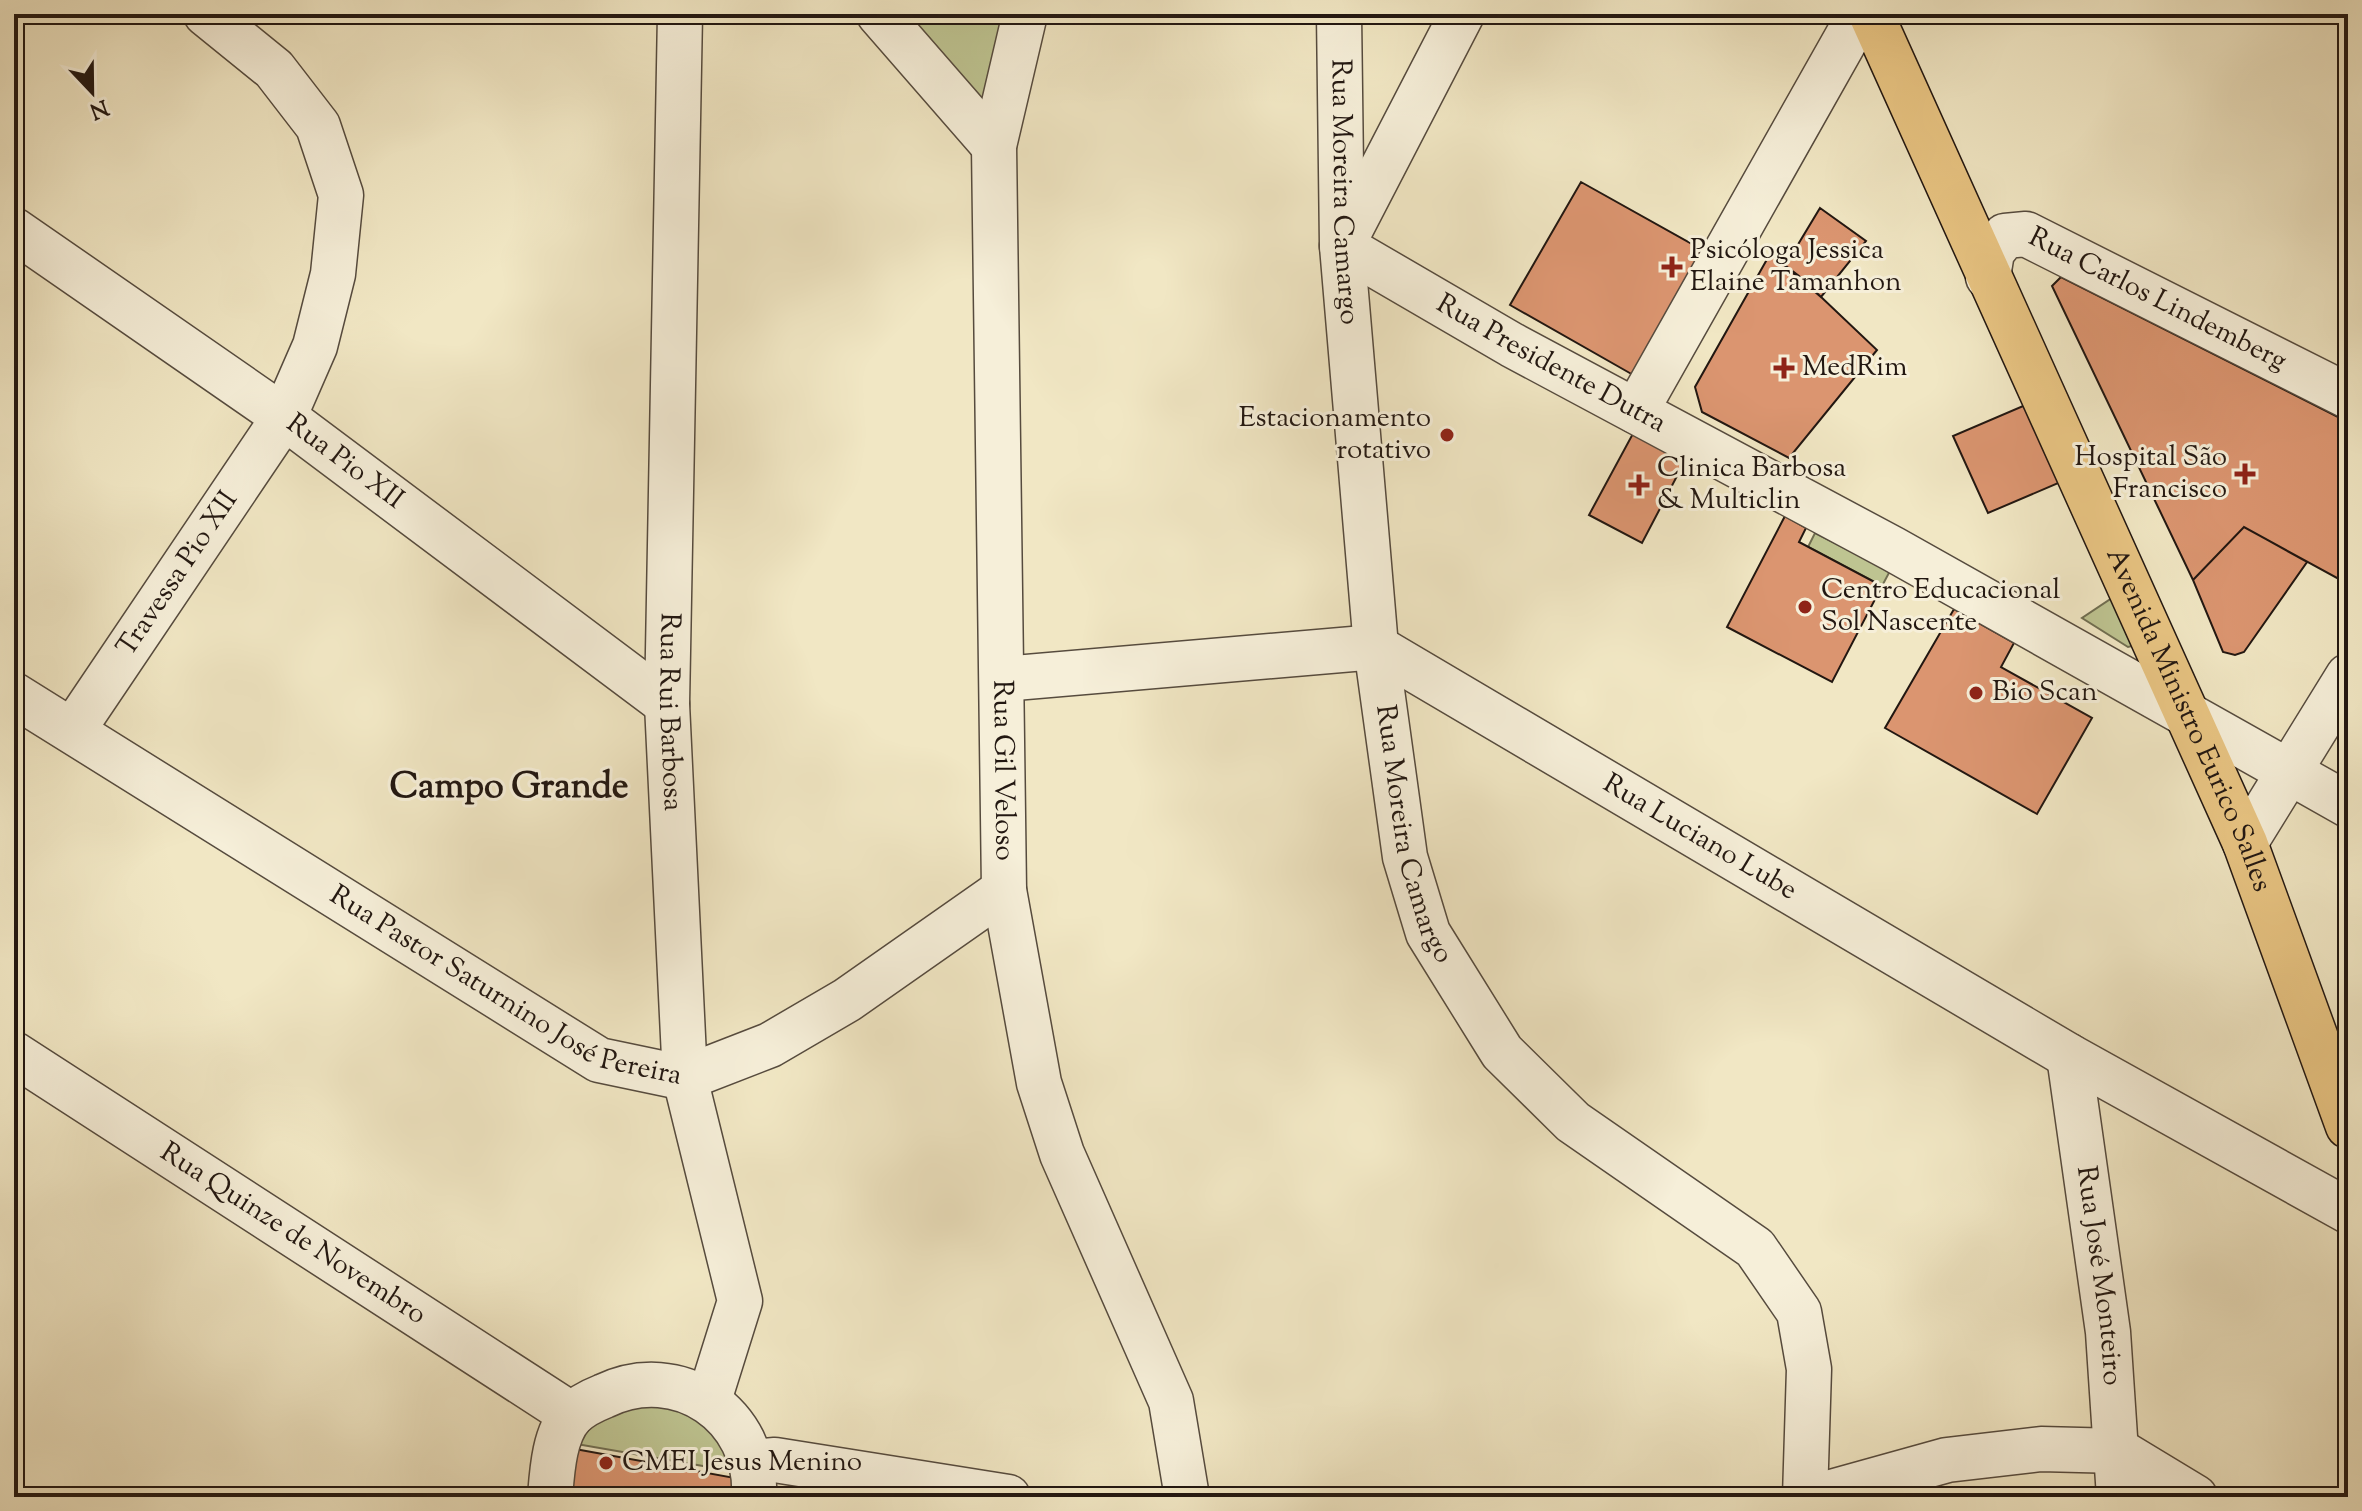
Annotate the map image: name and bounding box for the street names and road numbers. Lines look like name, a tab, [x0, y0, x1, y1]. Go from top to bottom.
street label: Rua Moreira Camargo	[1320, 59, 1369, 326]
street label: Rua Carlos Lindemberg	[2021, 218, 2293, 382]
street label: Rua Presidente Dutra	[1428, 285, 1673, 444]
street label: Rua Pio XII	[277, 405, 412, 520]
street label: Travessa Pio XII	[108, 483, 248, 665]
street label: Avenida Ministro Eurico Salles	[2095, 542, 2281, 897]
street label: Rua Rui Barbosa	[647, 612, 692, 812]
street label: Rua Gil Veloso	[981, 680, 1024, 861]
street label: Rua Moreira Camargo	[1364, 702, 1462, 972]
street label: Rua Luciano Lube	[1595, 765, 1804, 911]
street label: Rua Pastor Saturnino José Pereira	[321, 876, 685, 1097]
street label: Rua Quinze de Novembro	[152, 1133, 434, 1335]
street label: Rua José Monteiro	[2065, 1164, 2132, 1387]

